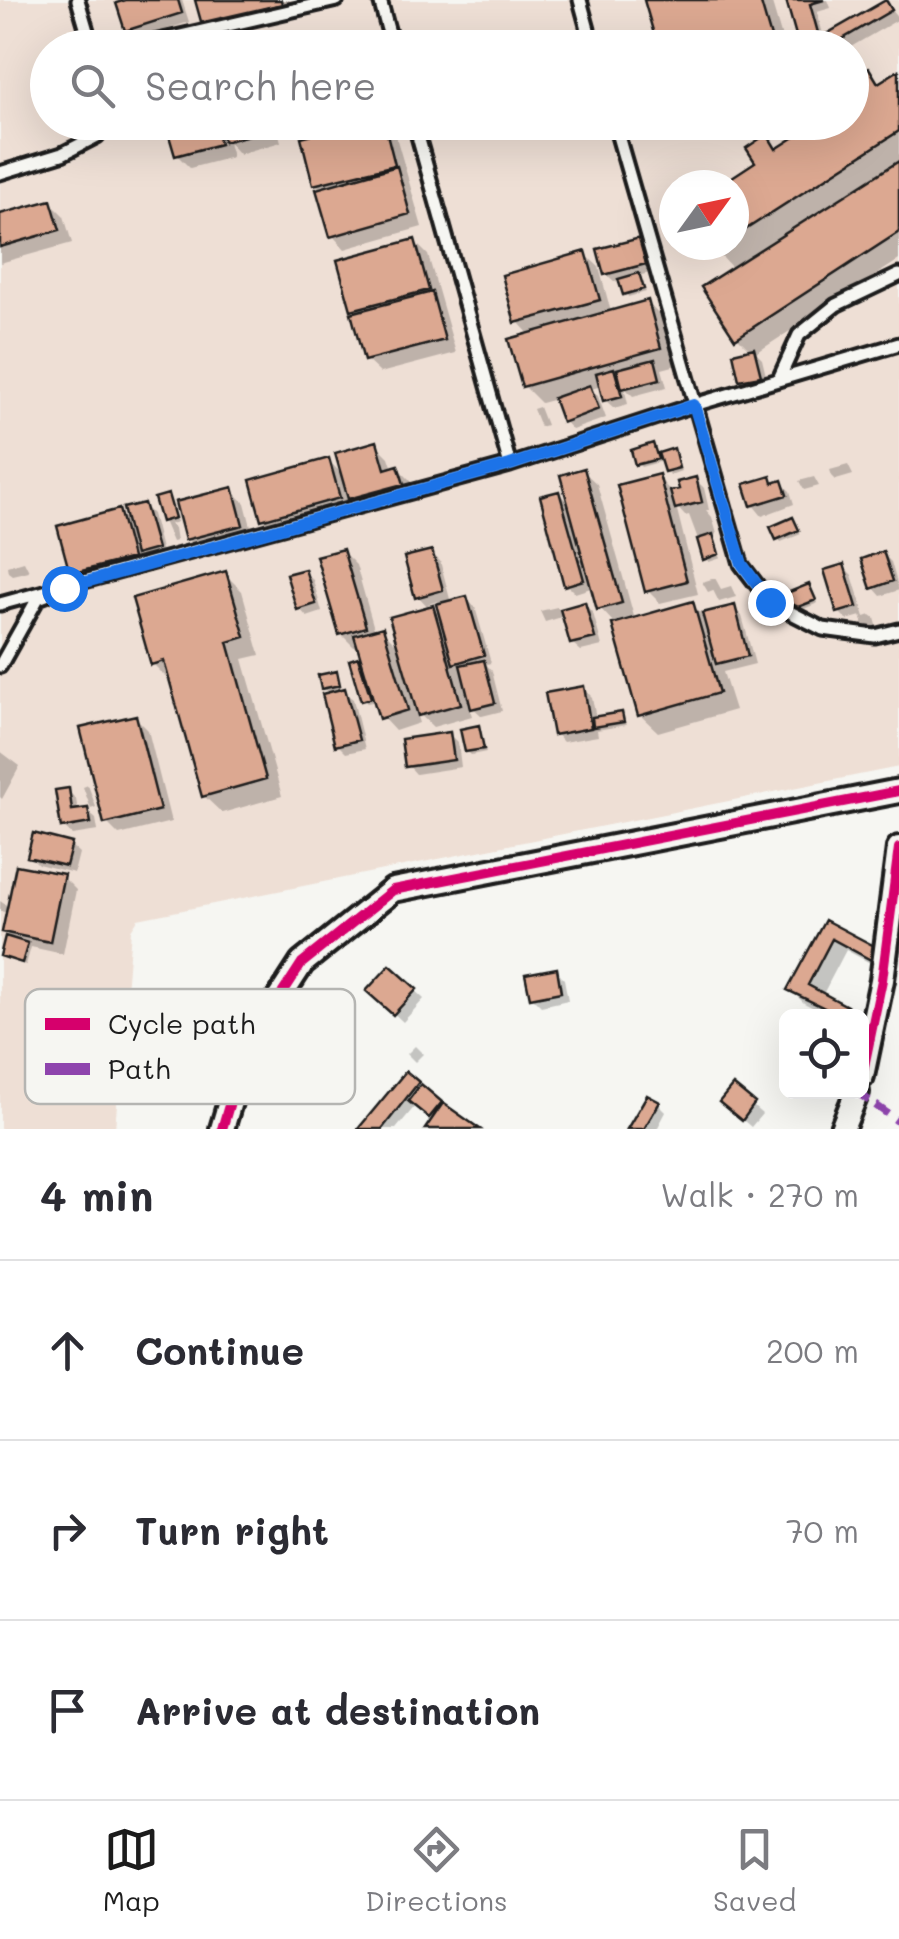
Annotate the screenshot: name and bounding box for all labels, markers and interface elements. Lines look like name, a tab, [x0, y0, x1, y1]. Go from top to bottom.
search box	[30, 30, 869, 140]
icon: search	[65, 58, 120, 113]
text: Search here	[145, 60, 376, 110]
north arrow	[659, 170, 749, 260]
route start	[42, 566, 88, 612]
route end	[748, 580, 794, 626]
legend	[25, 989, 355, 1104]
text: Cycle path	[108, 1005, 255, 1041]
map controls	[779, 1009, 869, 1099]
button: locate	[779, 1009, 869, 1099]
text: Path	[108, 1050, 171, 1086]
text: 4 min	[40, 1167, 153, 1222]
text: Walk · 270 m	[660, 1173, 859, 1215]
icon: ahead	[40, 1323, 95, 1378]
text: Continue	[135, 1325, 304, 1375]
text: 200 m	[766, 1329, 859, 1371]
icon: right	[40, 1503, 95, 1558]
text: Turn right	[135, 1505, 329, 1555]
text: 70 m	[786, 1509, 859, 1551]
icon: arrive	[40, 1683, 95, 1738]
text: Arrive at destination	[135, 1685, 540, 1735]
tab: Map	[103, 1822, 160, 1918]
tab: Directions	[365, 1822, 508, 1918]
tab: Saved	[713, 1822, 796, 1918]

